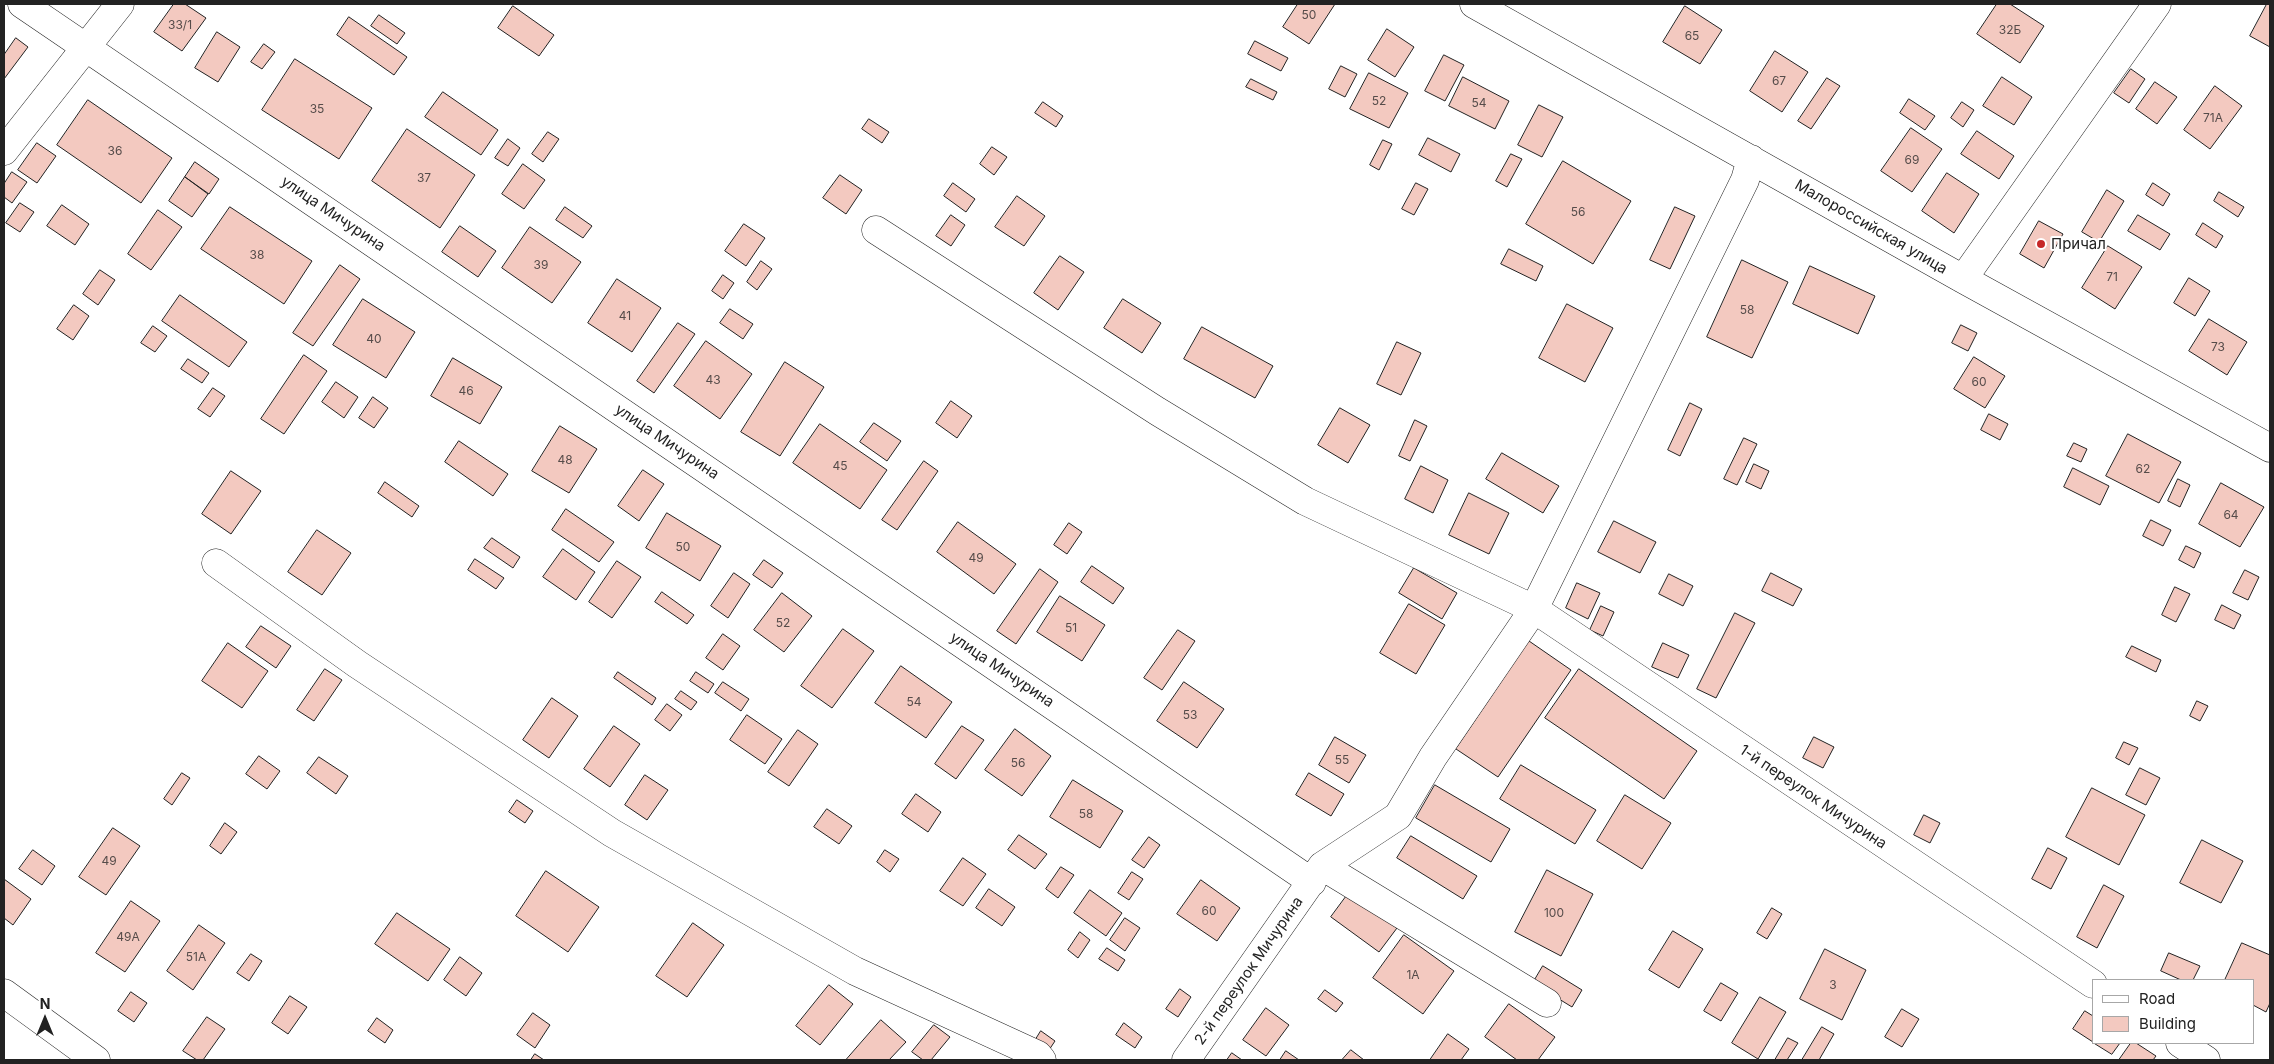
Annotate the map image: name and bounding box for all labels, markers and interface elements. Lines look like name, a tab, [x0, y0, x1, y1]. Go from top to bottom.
house number: 50	[1302, 8, 1316, 22]
house number: 33/1	[168, 18, 192, 32]
house number: 32Б	[1999, 23, 2021, 37]
house number: 65	[1685, 29, 1699, 43]
house number: 67	[1772, 74, 1786, 88]
house number: 52	[1372, 94, 1386, 108]
house number: 54	[1471, 96, 1487, 110]
house number: 35	[310, 102, 324, 116]
house number: 71А	[2203, 111, 2223, 125]
house number: 36	[108, 144, 122, 158]
house number: 69	[1905, 153, 1919, 167]
house number: 37	[417, 171, 431, 185]
street label: улица Мичурина	[278, 173, 388, 255]
street label: Малороссийская улица	[1792, 176, 1950, 278]
house number: 56	[1571, 205, 1585, 219]
place label: Причал	[2051, 235, 2106, 253]
marker: Причал	[2035, 238, 2047, 250]
house number: 38	[250, 248, 264, 262]
house number: 39	[534, 258, 548, 272]
house number: 71	[2106, 270, 2118, 284]
house number: 58	[1740, 303, 1754, 317]
house number: 41	[619, 309, 631, 323]
house number: 40	[366, 332, 382, 346]
house number: 73	[2211, 340, 2225, 354]
house number: 43	[705, 373, 721, 387]
house number: 60	[1971, 375, 1987, 389]
house number: 46	[458, 384, 474, 398]
street label: улица Мичурина	[612, 401, 722, 483]
house number: 48	[557, 453, 573, 467]
house number: 45	[832, 459, 848, 473]
house number: 62	[2136, 462, 2150, 476]
house number: 64	[2223, 508, 2239, 522]
house number: 50	[676, 540, 690, 554]
house number: 49	[968, 551, 984, 565]
house number: 52	[776, 616, 790, 630]
house number: 51	[1065, 621, 1077, 635]
street label: улица Мичурина	[947, 629, 1057, 711]
house number: 54	[906, 695, 922, 709]
house number: 53	[1183, 708, 1197, 722]
street label: 1-й переулок Мичурина	[1736, 741, 1890, 853]
house number: 55	[1335, 753, 1349, 767]
house number: 56	[1011, 756, 1025, 770]
house number: 58	[1079, 807, 1093, 821]
house number: 49	[101, 854, 117, 868]
street label: 2-й переулок Мичурина	[1191, 893, 1307, 1049]
house number: 60	[1201, 904, 1217, 918]
house number: 100	[1544, 906, 1564, 920]
house number: 49А	[116, 930, 140, 944]
house number: 51А	[186, 950, 206, 964]
house number: 1А	[1406, 968, 1420, 982]
house number: 3	[1829, 978, 1837, 992]
legend	[2092, 979, 2254, 1044]
text: Road	[2139, 989, 2175, 1008]
north arrow	[20, 994, 70, 1044]
text: N	[40, 995, 50, 1012]
text: Building	[2139, 1014, 2196, 1033]

